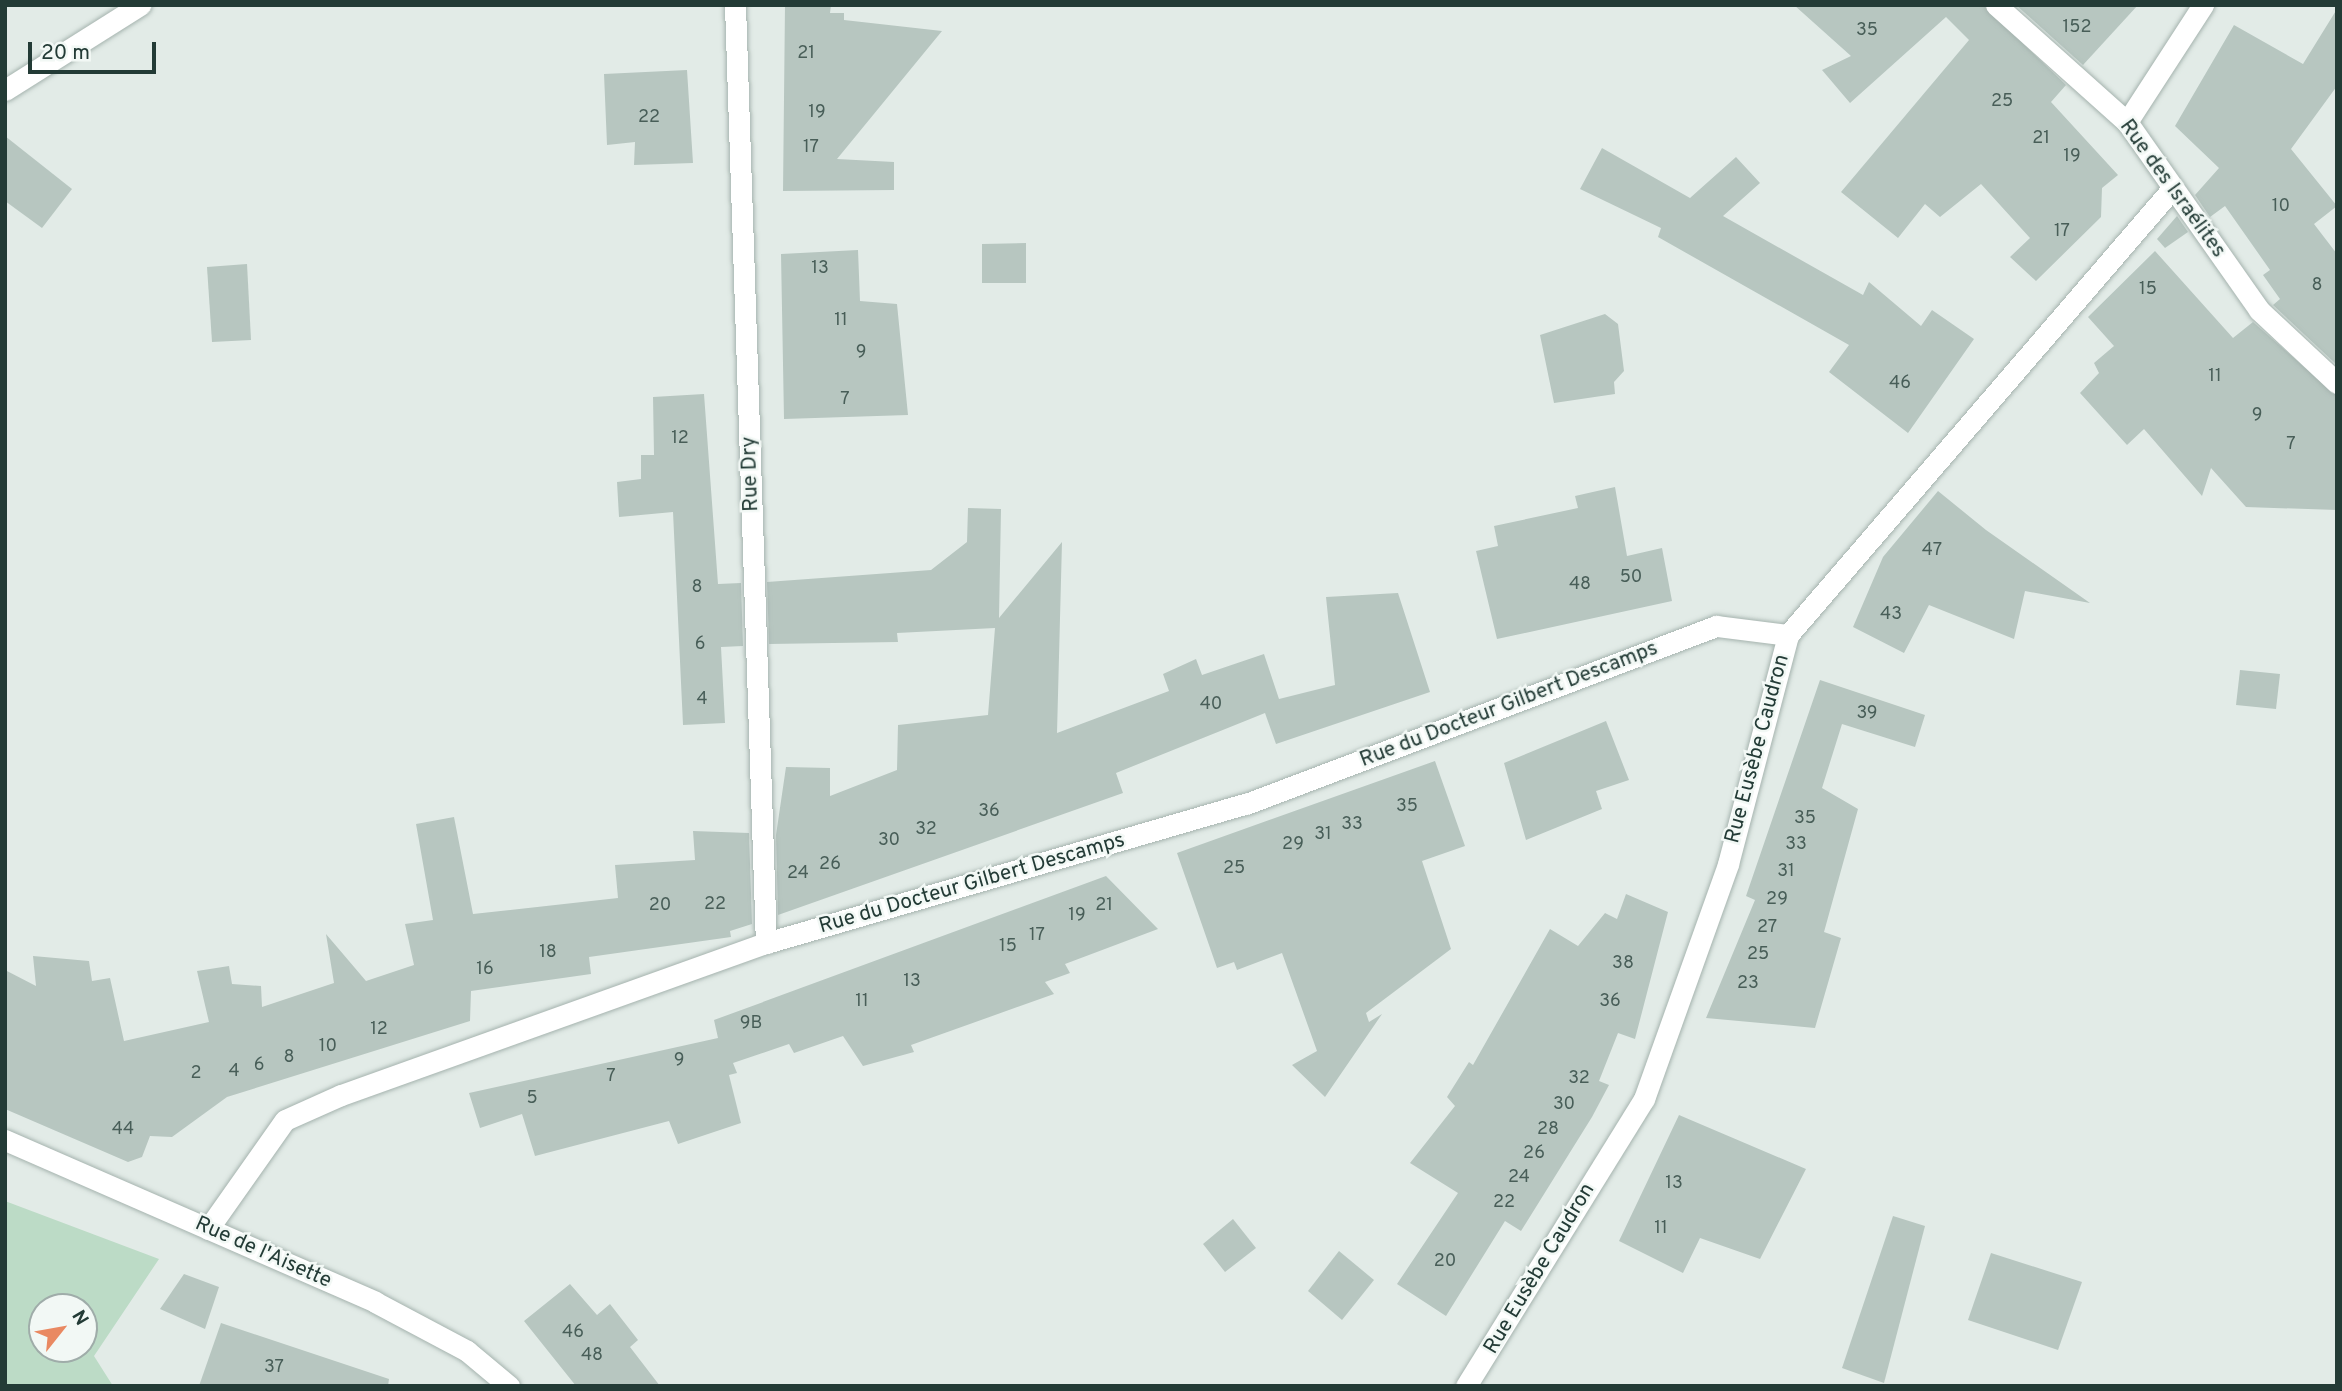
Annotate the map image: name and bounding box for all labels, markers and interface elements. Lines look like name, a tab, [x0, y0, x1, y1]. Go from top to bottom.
house number: 152	[2063, 17, 2091, 39]
house number: 35	[1856, 20, 1878, 42]
scale bar	[32, 28, 159, 72]
text: 20 m	[41, 40, 90, 67]
house number: 21	[797, 43, 815, 65]
house number: 25	[1991, 91, 2013, 113]
house number: 19	[808, 102, 826, 124]
house number: 22	[638, 107, 660, 129]
street label: Rue des Israélites	[2113, 115, 2231, 263]
house number: 21	[2032, 128, 2050, 150]
house number: 17	[803, 137, 819, 159]
house number: 19	[2063, 146, 2081, 168]
house number: 10	[2272, 196, 2290, 218]
house number: 17	[2054, 221, 2070, 243]
house number: 13	[811, 258, 829, 280]
house number: 8	[2312, 275, 2322, 297]
house number: 15	[2139, 279, 2157, 301]
house number: 11	[834, 310, 848, 332]
house number: 9	[856, 342, 866, 364]
house number: 11	[2208, 366, 2222, 388]
house number: 46	[1889, 373, 1911, 395]
house number: 7	[840, 389, 850, 411]
house number: 9	[2252, 405, 2262, 427]
house number: 12	[671, 428, 689, 450]
house number: 7	[2286, 434, 2296, 456]
street label: Rue Dry	[737, 436, 765, 512]
house number: 47	[1922, 540, 1942, 562]
house number: 50	[1620, 567, 1642, 589]
house number: 48	[1569, 574, 1591, 596]
house number: 8	[692, 577, 702, 599]
house number: 43	[1880, 604, 1902, 626]
house number: 6	[695, 634, 705, 656]
street label: Rue du Docteur Gilbert Descamps	[1357, 636, 1661, 774]
street label: Rue Eusèbe Caudron	[1721, 652, 1795, 846]
house number: 4	[696, 689, 708, 711]
house number: 40	[1200, 694, 1222, 716]
house number: 39	[1856, 703, 1878, 725]
house number: 35	[1396, 796, 1418, 818]
house number: 36	[978, 801, 1000, 823]
house number: 35	[1794, 808, 1816, 830]
house number: 33	[1341, 814, 1363, 836]
house number: 32	[915, 819, 937, 841]
house number: 31	[1314, 824, 1332, 846]
street label: Rue du Docteur Gilbert Descamps	[816, 828, 1128, 940]
house number: 30	[878, 830, 900, 852]
house number: 29	[1282, 834, 1304, 856]
house number: 33	[1785, 834, 1807, 856]
house number: 26	[819, 854, 841, 876]
house number: 25	[1223, 858, 1245, 880]
house number: 31	[1777, 861, 1795, 883]
house number: 24	[787, 863, 809, 885]
house number: 29	[1766, 889, 1788, 911]
house number: 22	[704, 894, 726, 916]
house number: 20	[649, 895, 671, 917]
house number: 21	[1095, 895, 1113, 917]
house number: 19	[1068, 905, 1086, 927]
house number: 27	[1757, 917, 1777, 939]
house number: 17	[1029, 925, 1045, 947]
house number: 15	[999, 936, 1017, 958]
house number: 18	[539, 942, 557, 964]
house number: 25	[1747, 944, 1769, 966]
house number: 38	[1612, 953, 1634, 975]
house number: 16	[476, 959, 494, 981]
house number: 13	[903, 971, 921, 993]
house number: 23	[1737, 973, 1759, 995]
house number: 11	[855, 991, 869, 1013]
house number: 36	[1599, 991, 1621, 1013]
house number: 9B	[740, 1013, 762, 1035]
house number: 12	[370, 1019, 388, 1041]
house number: 10	[319, 1036, 337, 1058]
house number: 8	[284, 1047, 294, 1069]
house number: 9	[674, 1050, 684, 1072]
house number: 6	[254, 1055, 264, 1077]
house number: 4	[228, 1061, 240, 1083]
house number: 2	[190, 1063, 202, 1085]
house number: 7	[606, 1066, 616, 1088]
house number: 32	[1568, 1068, 1590, 1090]
house number: 5	[526, 1088, 538, 1110]
house number: 30	[1553, 1094, 1575, 1116]
house number: 44	[112, 1119, 134, 1141]
house number: 28	[1537, 1119, 1559, 1141]
house number: 26	[1523, 1143, 1545, 1165]
house number: 24	[1508, 1167, 1530, 1189]
house number: 13	[1665, 1173, 1683, 1195]
street label: Rue Eusèbe Caudron	[1479, 1179, 1601, 1359]
house number: 22	[1493, 1192, 1515, 1214]
street label: Rue de l'Aisette	[191, 1212, 335, 1294]
house number: 11	[1654, 1218, 1668, 1240]
house number: 20	[1434, 1251, 1456, 1273]
north arrow	[28, 1293, 98, 1363]
text: N	[65, 1306, 93, 1330]
house number: 46	[562, 1322, 584, 1344]
house number: 48	[581, 1345, 603, 1367]
house number: 37	[264, 1357, 284, 1379]

